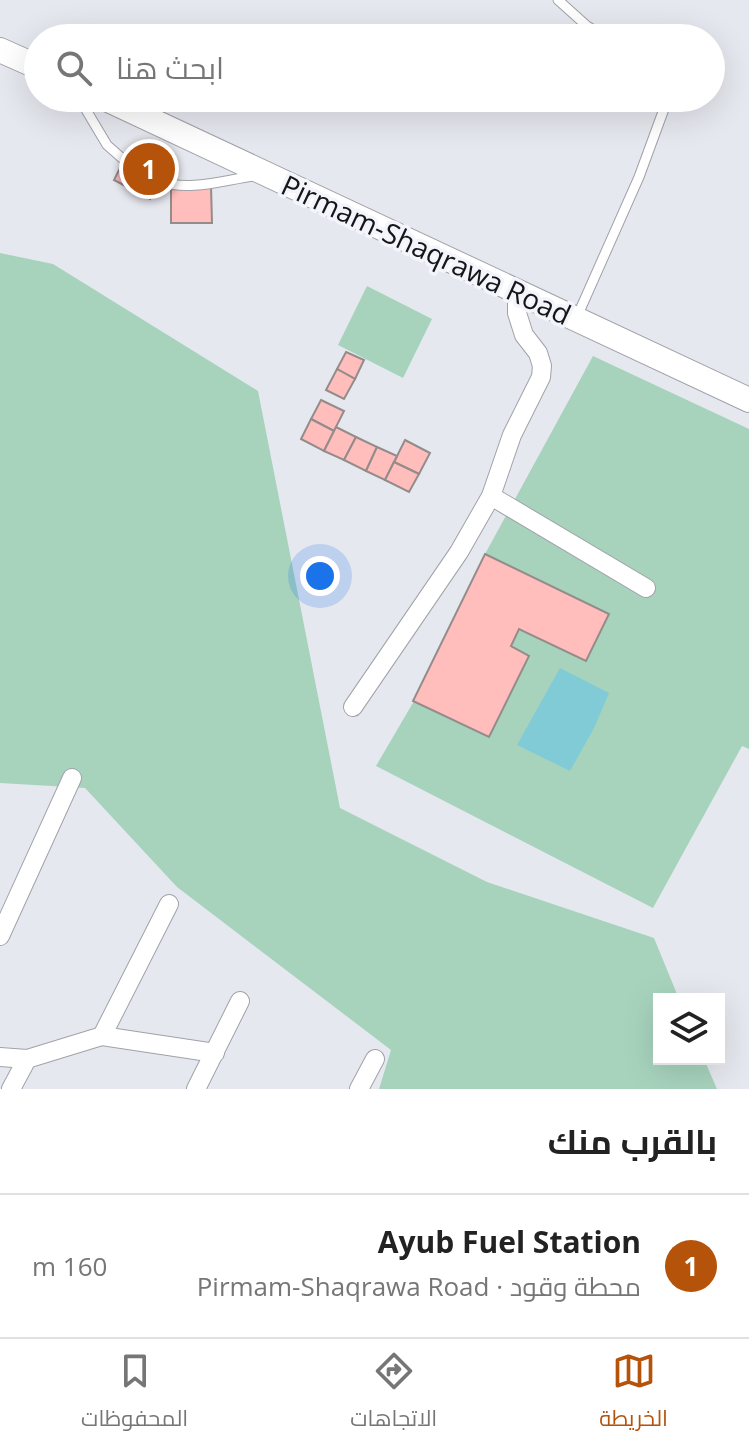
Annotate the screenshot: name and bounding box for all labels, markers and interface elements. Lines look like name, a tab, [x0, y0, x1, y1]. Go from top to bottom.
search box	[24, 24, 725, 112]
icon: search	[52, 46, 96, 90]
text: ابحث هنا	[116, 47, 224, 88]
pin: 1	[123, 139, 175, 199]
street label: Pirmam-Shaqrawa Road	[276, 165, 577, 333]
your location	[300, 556, 340, 596]
map controls	[653, 993, 725, 1065]
button: layers	[653, 993, 725, 1065]
text: بالقرب منك	[548, 1118, 717, 1164]
text: Ayub Fuel Station	[378, 1221, 641, 1262]
text: 160 m	[32, 1248, 107, 1284]
text: 1	[684, 1248, 698, 1284]
text: محطة وقود · Pirmam-Shaqrawa Road	[197, 1268, 641, 1304]
tab: المحفوظات	[81, 1349, 188, 1439]
tab: الاتجاهات	[350, 1349, 437, 1439]
tab: الخريطة	[599, 1349, 668, 1439]

